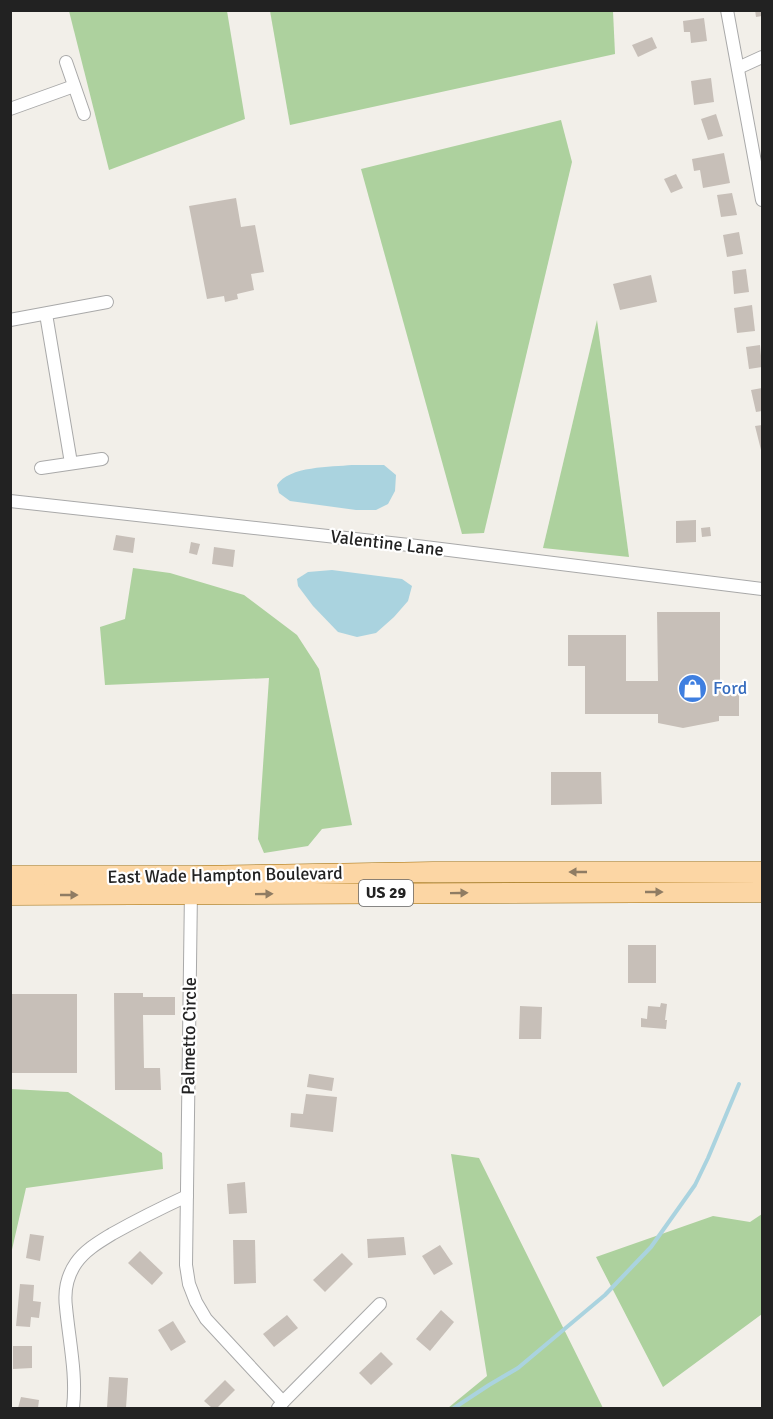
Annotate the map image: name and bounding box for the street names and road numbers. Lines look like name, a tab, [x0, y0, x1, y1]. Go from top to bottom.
street label: Valentine Lane	[329, 525, 445, 561]
street label: East Wade Hampton Boulevard	[107, 862, 343, 888]
road number: US 29	[359, 880, 413, 906]
street label: Palmetto Circle	[177, 977, 201, 1095]

